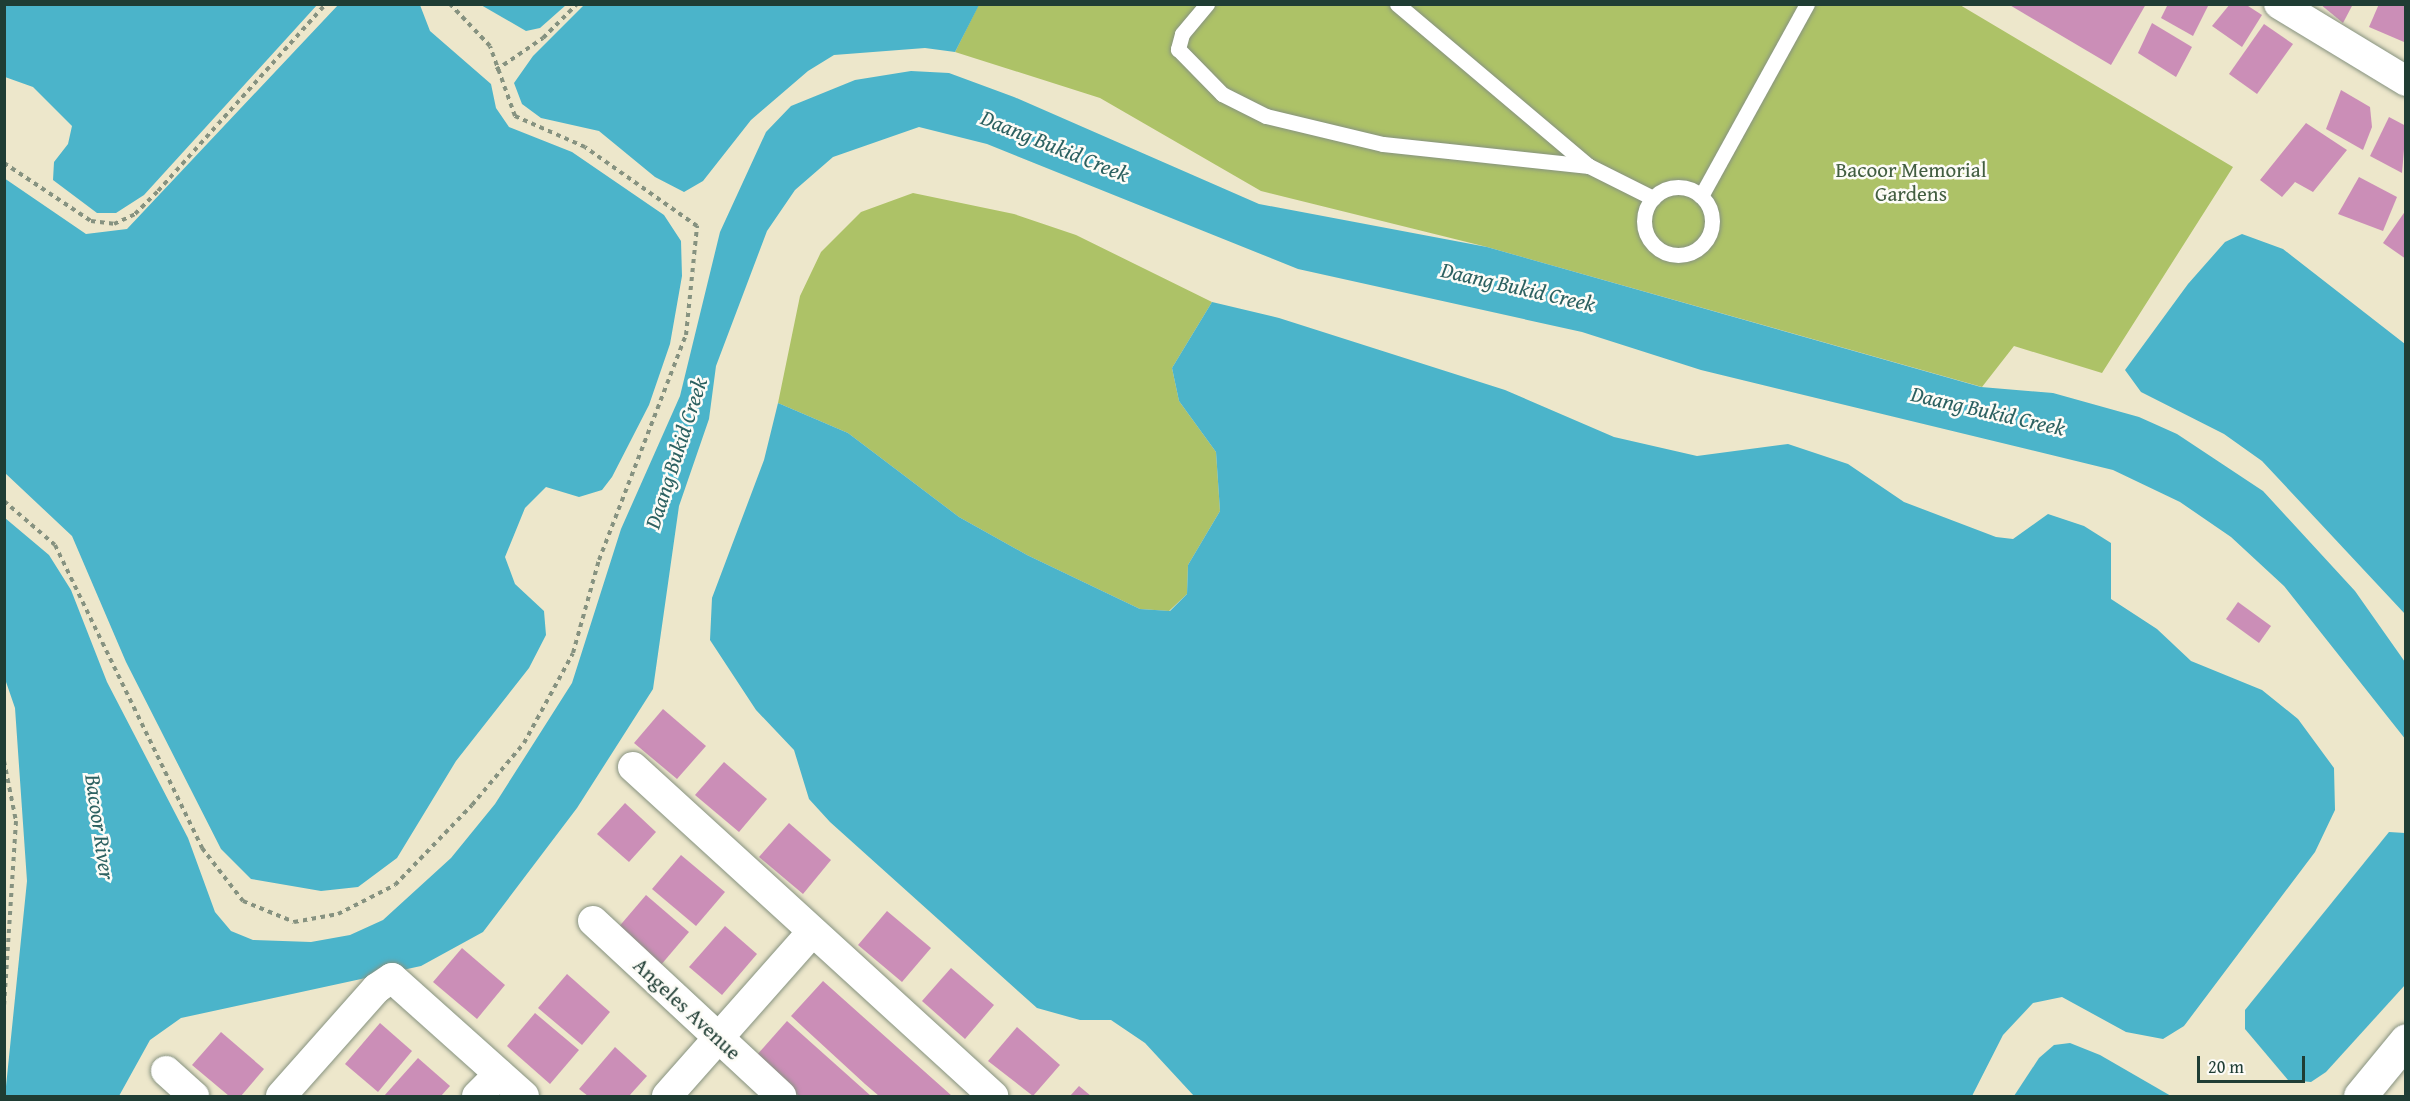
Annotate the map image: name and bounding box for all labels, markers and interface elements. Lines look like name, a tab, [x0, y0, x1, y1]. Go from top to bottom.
water label: Daang Bukid Creek	[977, 104, 1133, 188]
park label: Bacoor Memorial Gardens	[1835, 157, 1987, 207]
water label: Daang Bukid Creek	[1438, 256, 1598, 318]
water label: Daang Bukid Creek	[639, 374, 713, 532]
water label: Daang Bukid Creek	[1908, 380, 2068, 442]
water label: Bacoor River	[80, 773, 120, 881]
street label: Angeles Avenue	[628, 953, 746, 1065]
scale bar	[2200, 1044, 2308, 1082]
text: 20 m	[2208, 1053, 2244, 1080]

